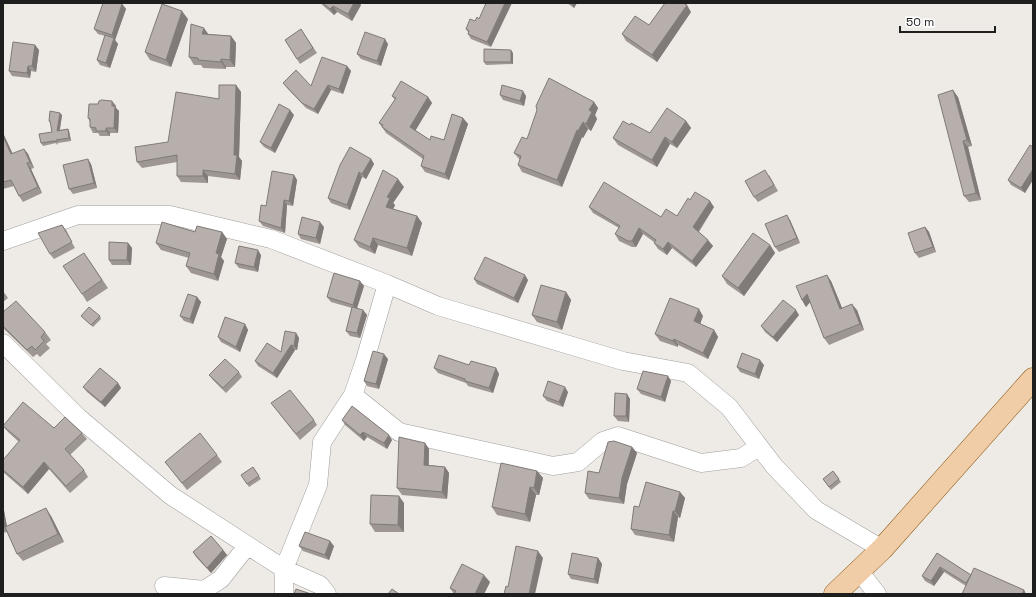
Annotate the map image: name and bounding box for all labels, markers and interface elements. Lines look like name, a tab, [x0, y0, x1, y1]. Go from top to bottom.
scale bar	[900, 8, 995, 34]
text: 50 m	[906, 14, 934, 30]

